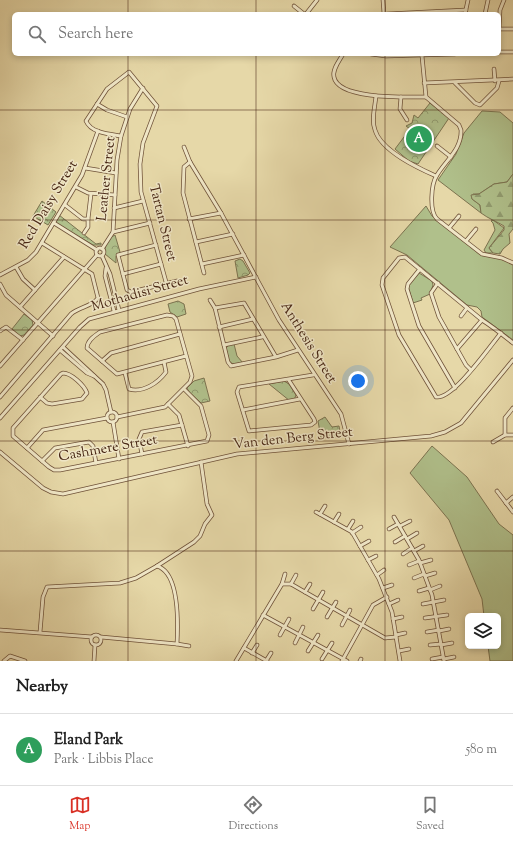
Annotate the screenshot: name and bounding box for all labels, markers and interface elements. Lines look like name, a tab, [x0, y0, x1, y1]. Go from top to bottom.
search box	[12, 12, 501, 56]
icon: search	[26, 23, 48, 45]
text: Search here	[58, 24, 133, 45]
pin: A	[406, 124, 432, 154]
street label: Leather Street	[93, 135, 121, 222]
street label: Red Daisy Street	[15, 157, 83, 253]
street label: Tartan Street	[143, 182, 181, 264]
street label: Mothadisi Street	[89, 271, 191, 317]
street label: Anthesis Street	[275, 298, 341, 388]
your location	[348, 371, 368, 391]
street label: Van den Berg Street	[232, 423, 354, 455]
street label: Cashmere Street	[57, 430, 159, 468]
map controls	[465, 613, 501, 649]
button: layers	[465, 613, 501, 649]
text: Nearby	[16, 675, 68, 699]
text: Eland Park	[54, 730, 123, 751]
text: A	[24, 741, 34, 759]
text: 580 m	[466, 741, 497, 759]
text: Park · Libbis Place	[54, 751, 153, 769]
tab: Map	[69, 794, 91, 834]
tab: Directions	[229, 794, 278, 834]
tab: Saved	[416, 794, 444, 834]

